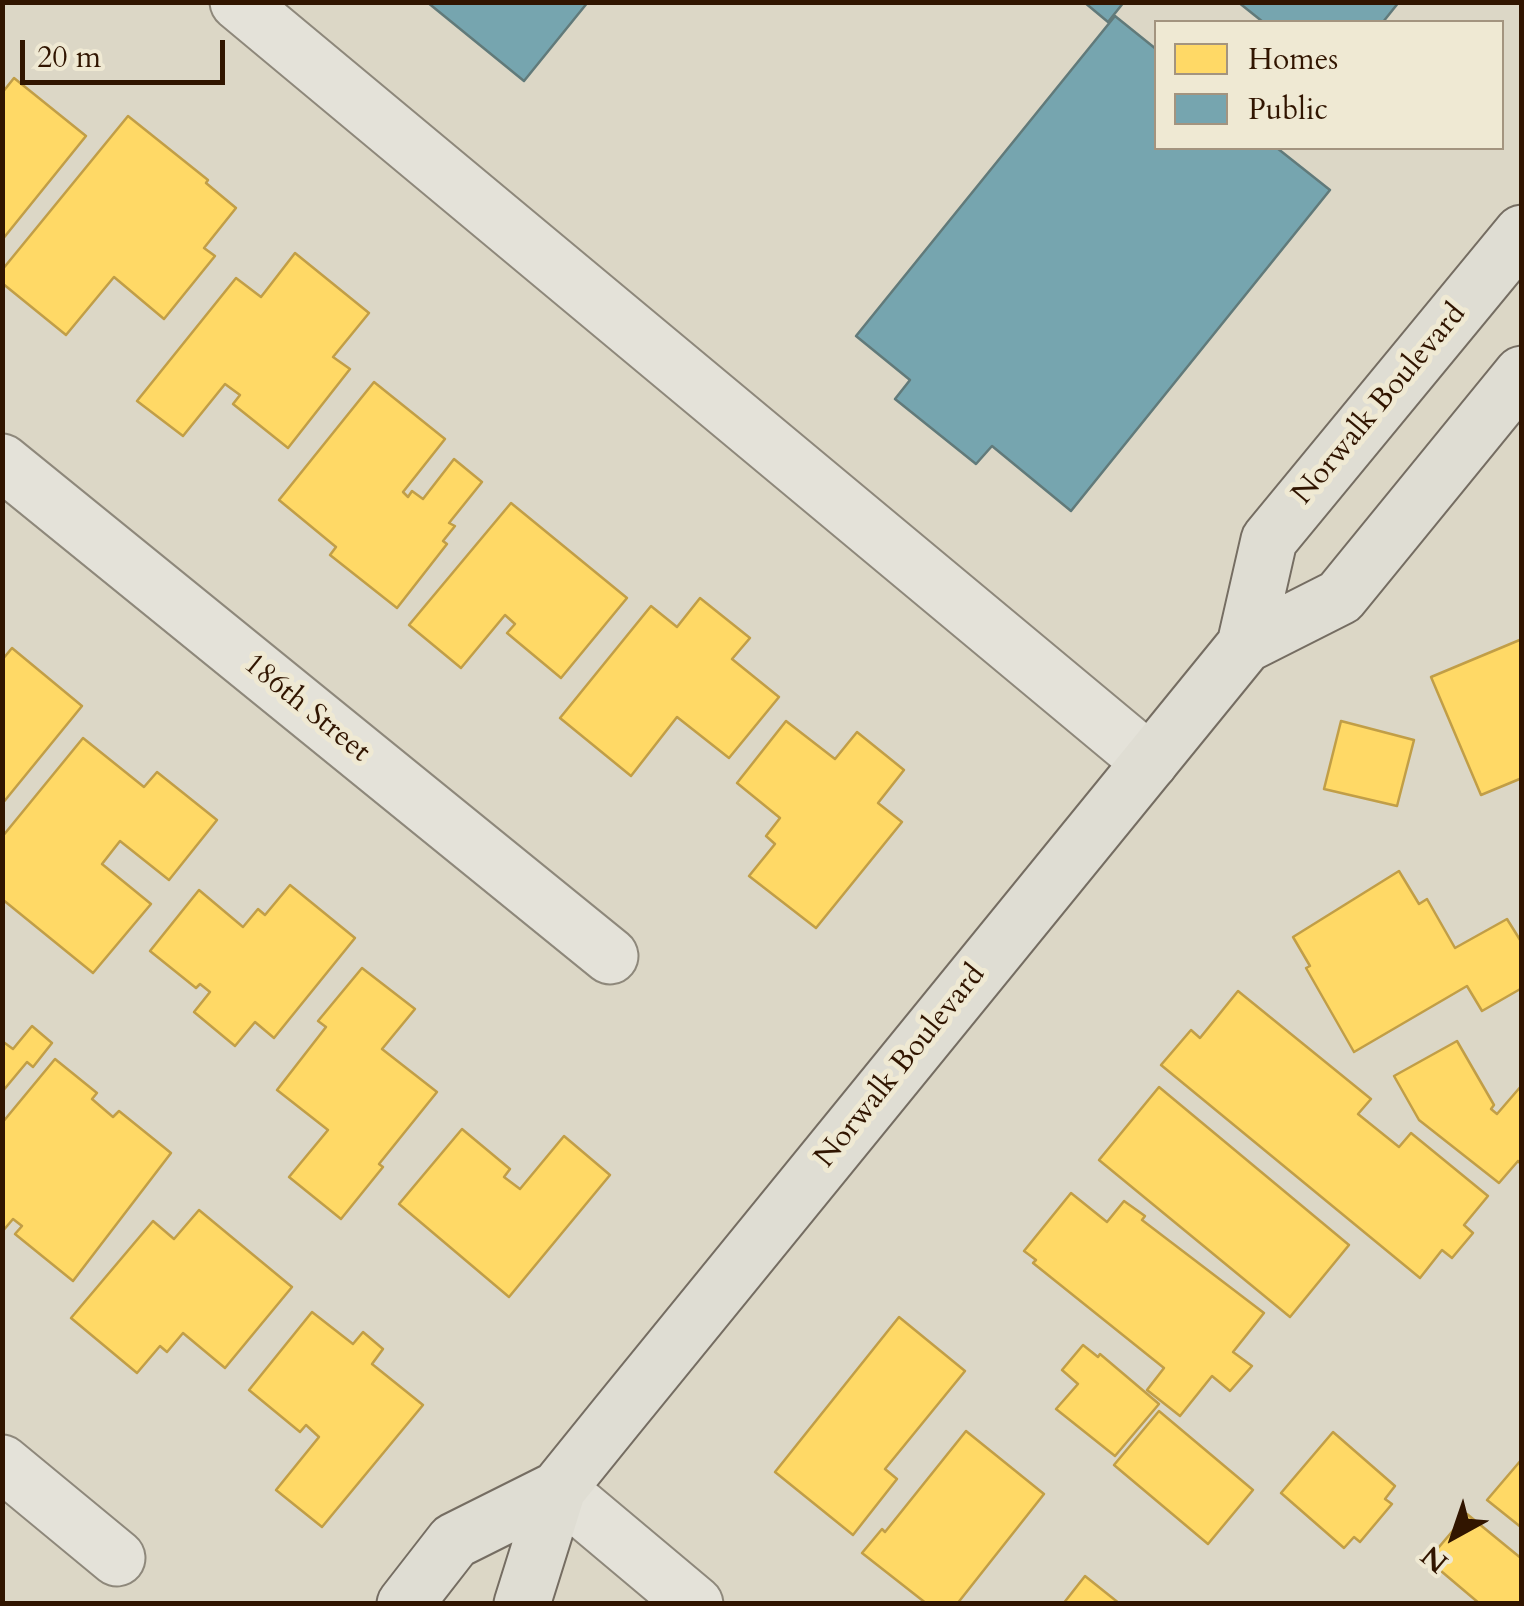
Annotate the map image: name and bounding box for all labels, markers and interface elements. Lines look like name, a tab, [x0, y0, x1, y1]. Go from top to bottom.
scale bar	[25, 20, 230, 82]
legend	[1154, 20, 1504, 150]
text: 20 m	[37, 37, 101, 78]
text: Homes	[1248, 39, 1338, 80]
text: Public	[1248, 89, 1328, 130]
street label: Norwalk Boulevard	[1286, 297, 1474, 513]
street label: 186th Street	[236, 647, 376, 771]
street label: Norwalk Boulevard	[808, 958, 994, 1176]
north arrow	[1404, 1486, 1504, 1586]
text: N	[1413, 1537, 1456, 1581]

